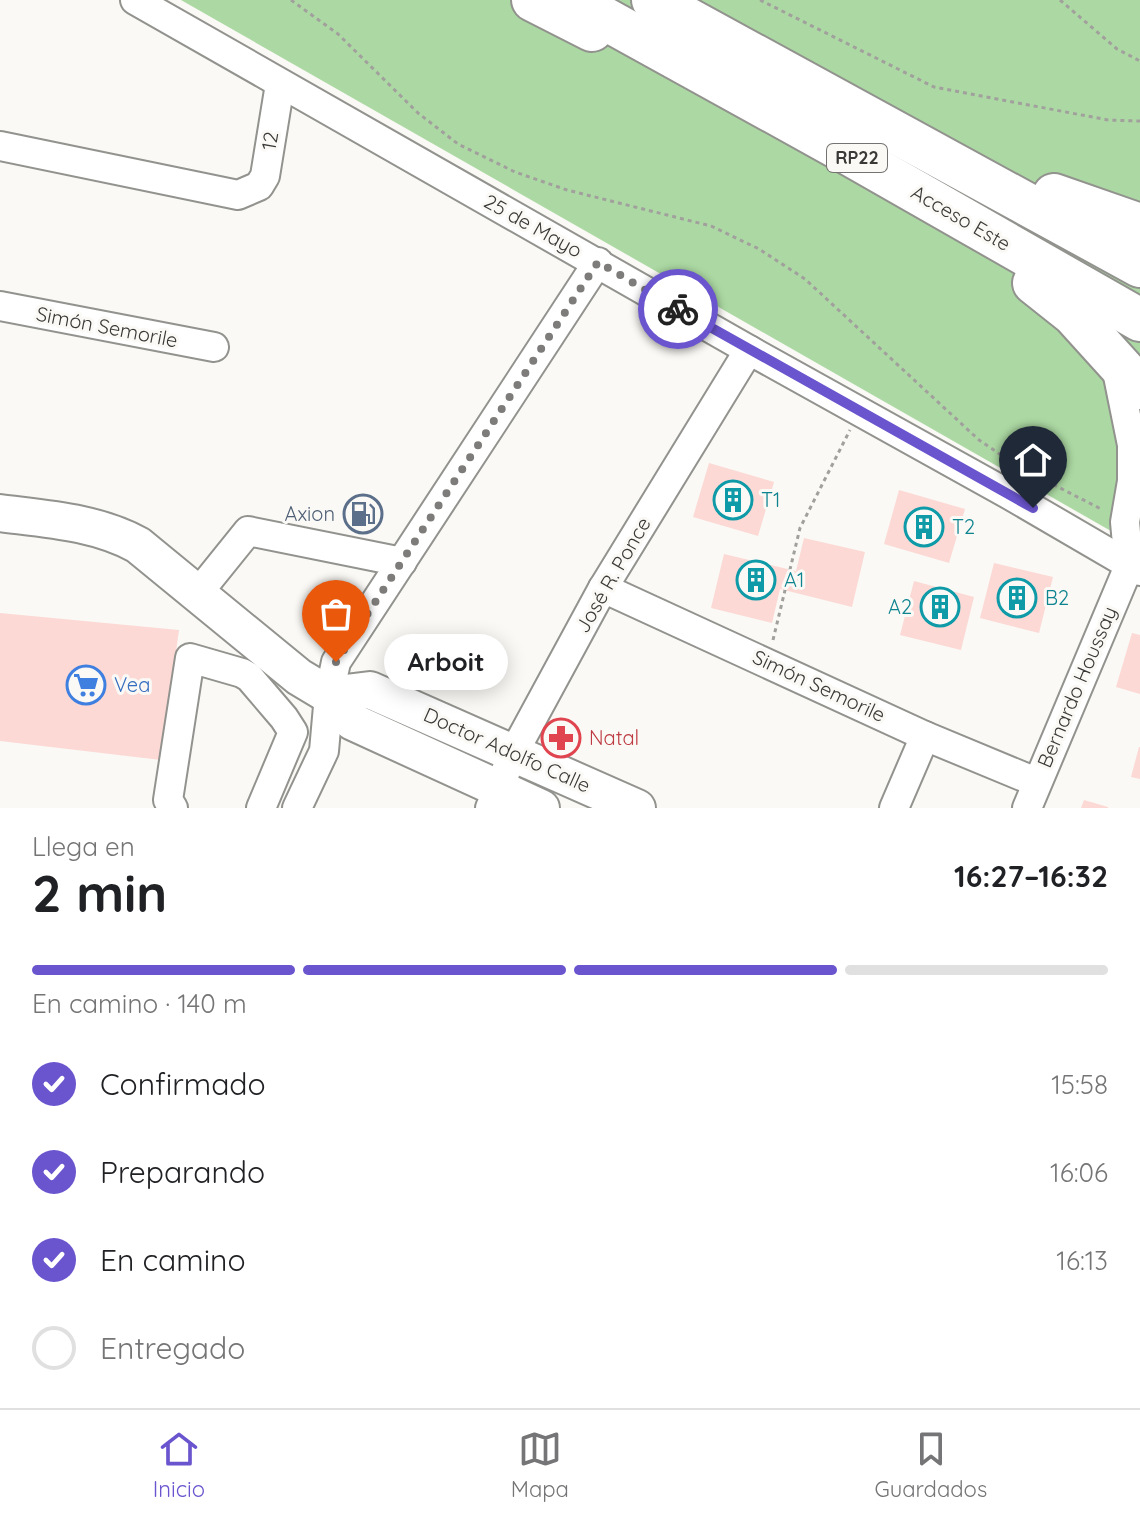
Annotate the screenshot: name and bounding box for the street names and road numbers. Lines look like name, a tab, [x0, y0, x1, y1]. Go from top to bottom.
street label: 12	[256, 130, 283, 152]
road number: RP22	[827, 144, 887, 172]
street label: Acceso Este	[907, 179, 1015, 256]
street label: 25 de Mayo	[480, 188, 587, 263]
street label: Simón Semorile	[34, 301, 180, 352]
street label: José R. Ponce	[569, 513, 656, 637]
street label: Bernardo Houssay	[1031, 602, 1122, 771]
street label: Simón Semorile	[749, 644, 889, 727]
street label: Doctor Adolfo Calle	[420, 701, 595, 798]

